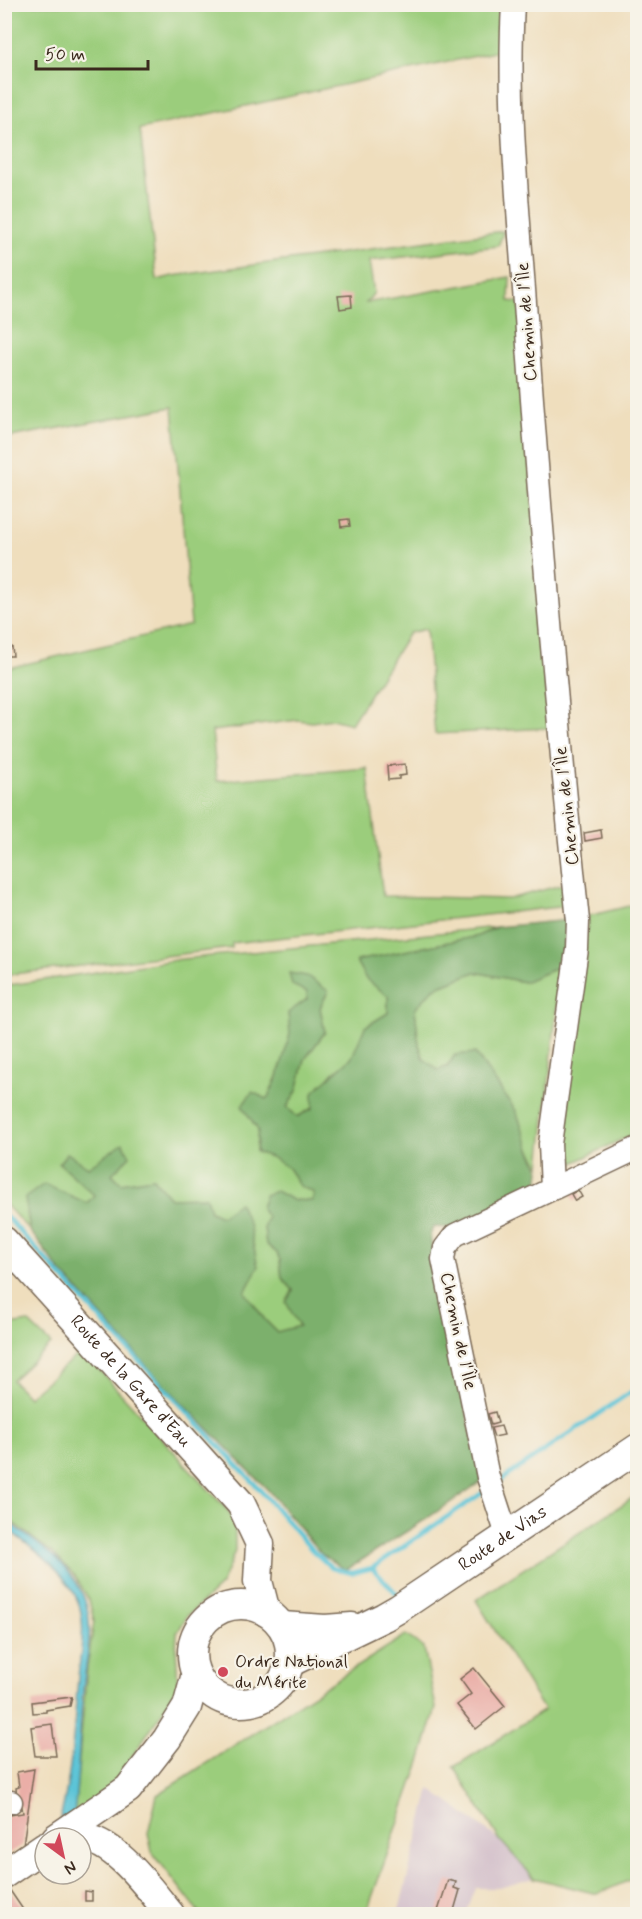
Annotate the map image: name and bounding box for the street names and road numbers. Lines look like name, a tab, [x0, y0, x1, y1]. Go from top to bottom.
street label: Chemin de l'Île	[511, 262, 543, 382]
street label: Chemin de l'Île	[549, 745, 585, 867]
street label: Chemin de l'Île	[434, 1270, 482, 1392]
street label: Route de la Gare d'Eau	[65, 1310, 197, 1453]
street label: Route de Vias	[454, 1500, 552, 1577]

